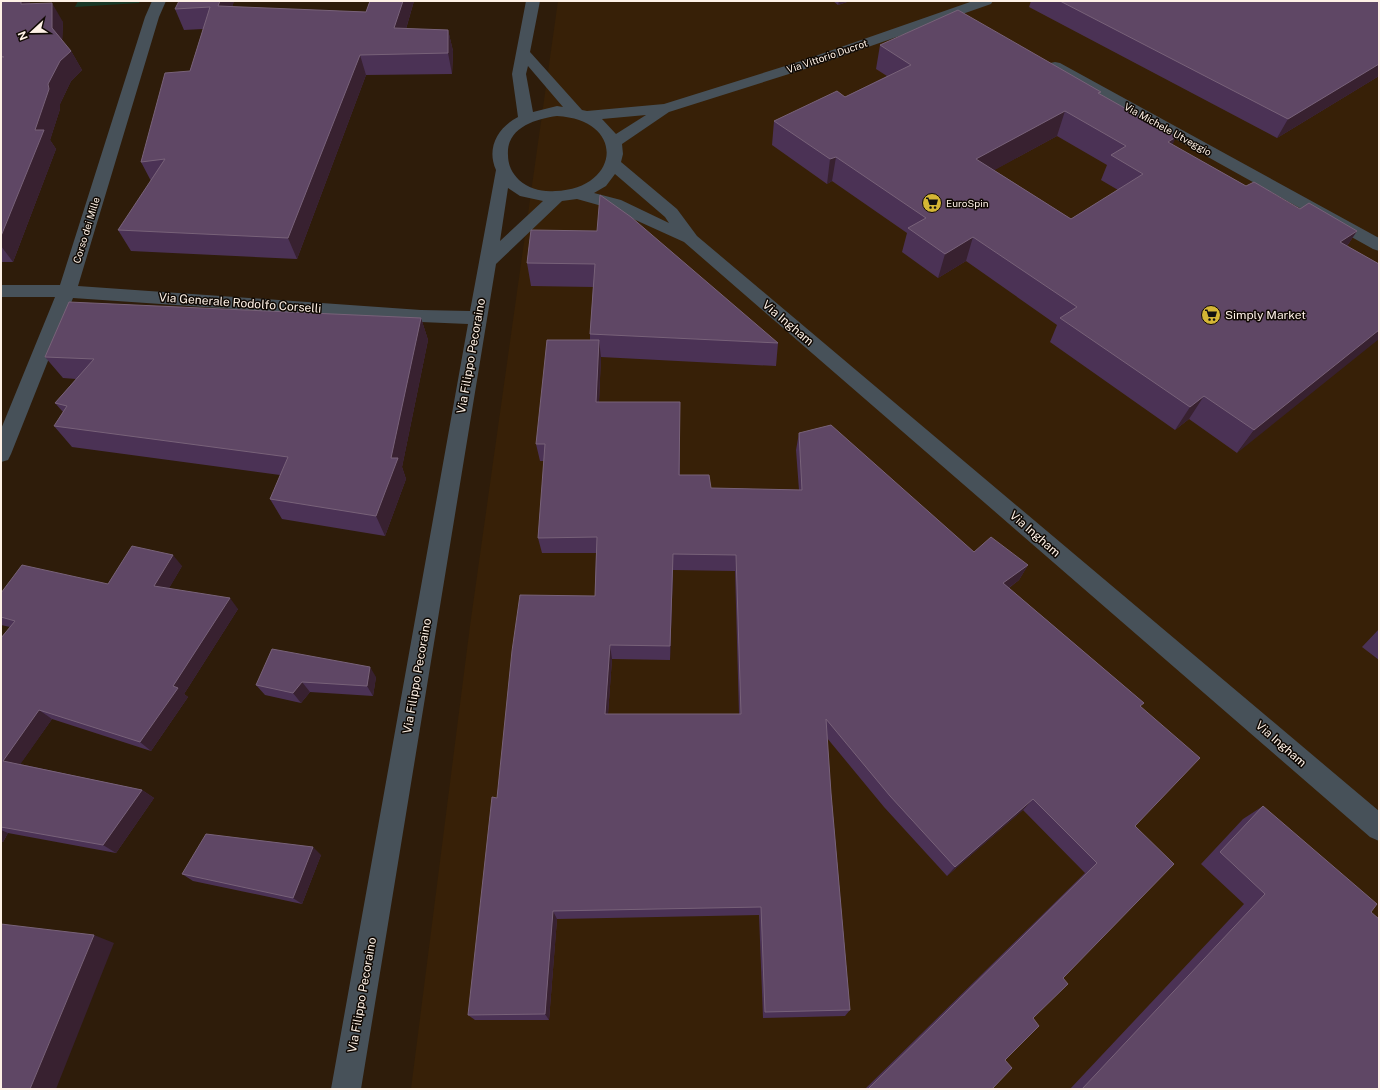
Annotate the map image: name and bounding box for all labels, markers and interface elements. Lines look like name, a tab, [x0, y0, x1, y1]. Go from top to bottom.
north arrow	[12, 12, 52, 52]
text: N	[16, 30, 30, 42]
street label: Via Vittorio Ducrot	[785, 37, 869, 75]
street label: Via Michele Utveggio	[1122, 100, 1214, 158]
supermarket icon: EuroSpin	[921, 192, 943, 214]
street label: Corso dei Mille	[70, 195, 102, 265]
place label: EuroSpin	[946, 197, 989, 209]
street label: Via Generale Rodolfo Corselli	[158, 290, 322, 316]
street label: Via Filippo Pecoraino	[454, 297, 488, 415]
street label: Via Ingham	[760, 298, 816, 348]
supermarket icon: Simply Market	[1200, 304, 1222, 326]
place label: Simply Market	[1225, 308, 1306, 322]
street label: Via Ingham	[1007, 508, 1063, 560]
street label: Via Filippo Pecoraino	[400, 617, 434, 735]
street label: Via Ingham	[1253, 718, 1309, 770]
street label: Via Filippo Pecoraino	[345, 936, 379, 1054]

